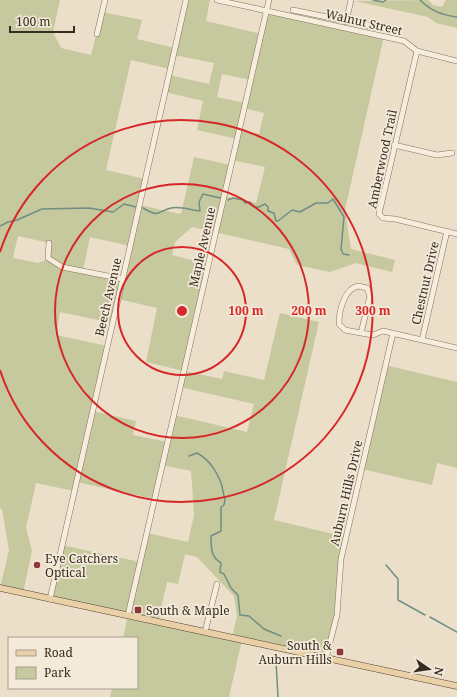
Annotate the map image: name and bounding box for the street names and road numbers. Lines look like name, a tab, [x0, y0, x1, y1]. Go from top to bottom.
street label: Walnut Street	[324, 5, 404, 39]
street label: Amberwood Trail	[363, 108, 401, 210]
street label: Maple Avenue	[185, 205, 219, 289]
street label: Chestnut Drive	[407, 240, 443, 326]
street label: Beech Avenue	[91, 256, 125, 338]
street label: Auburn Hills Drive	[326, 438, 366, 548]

